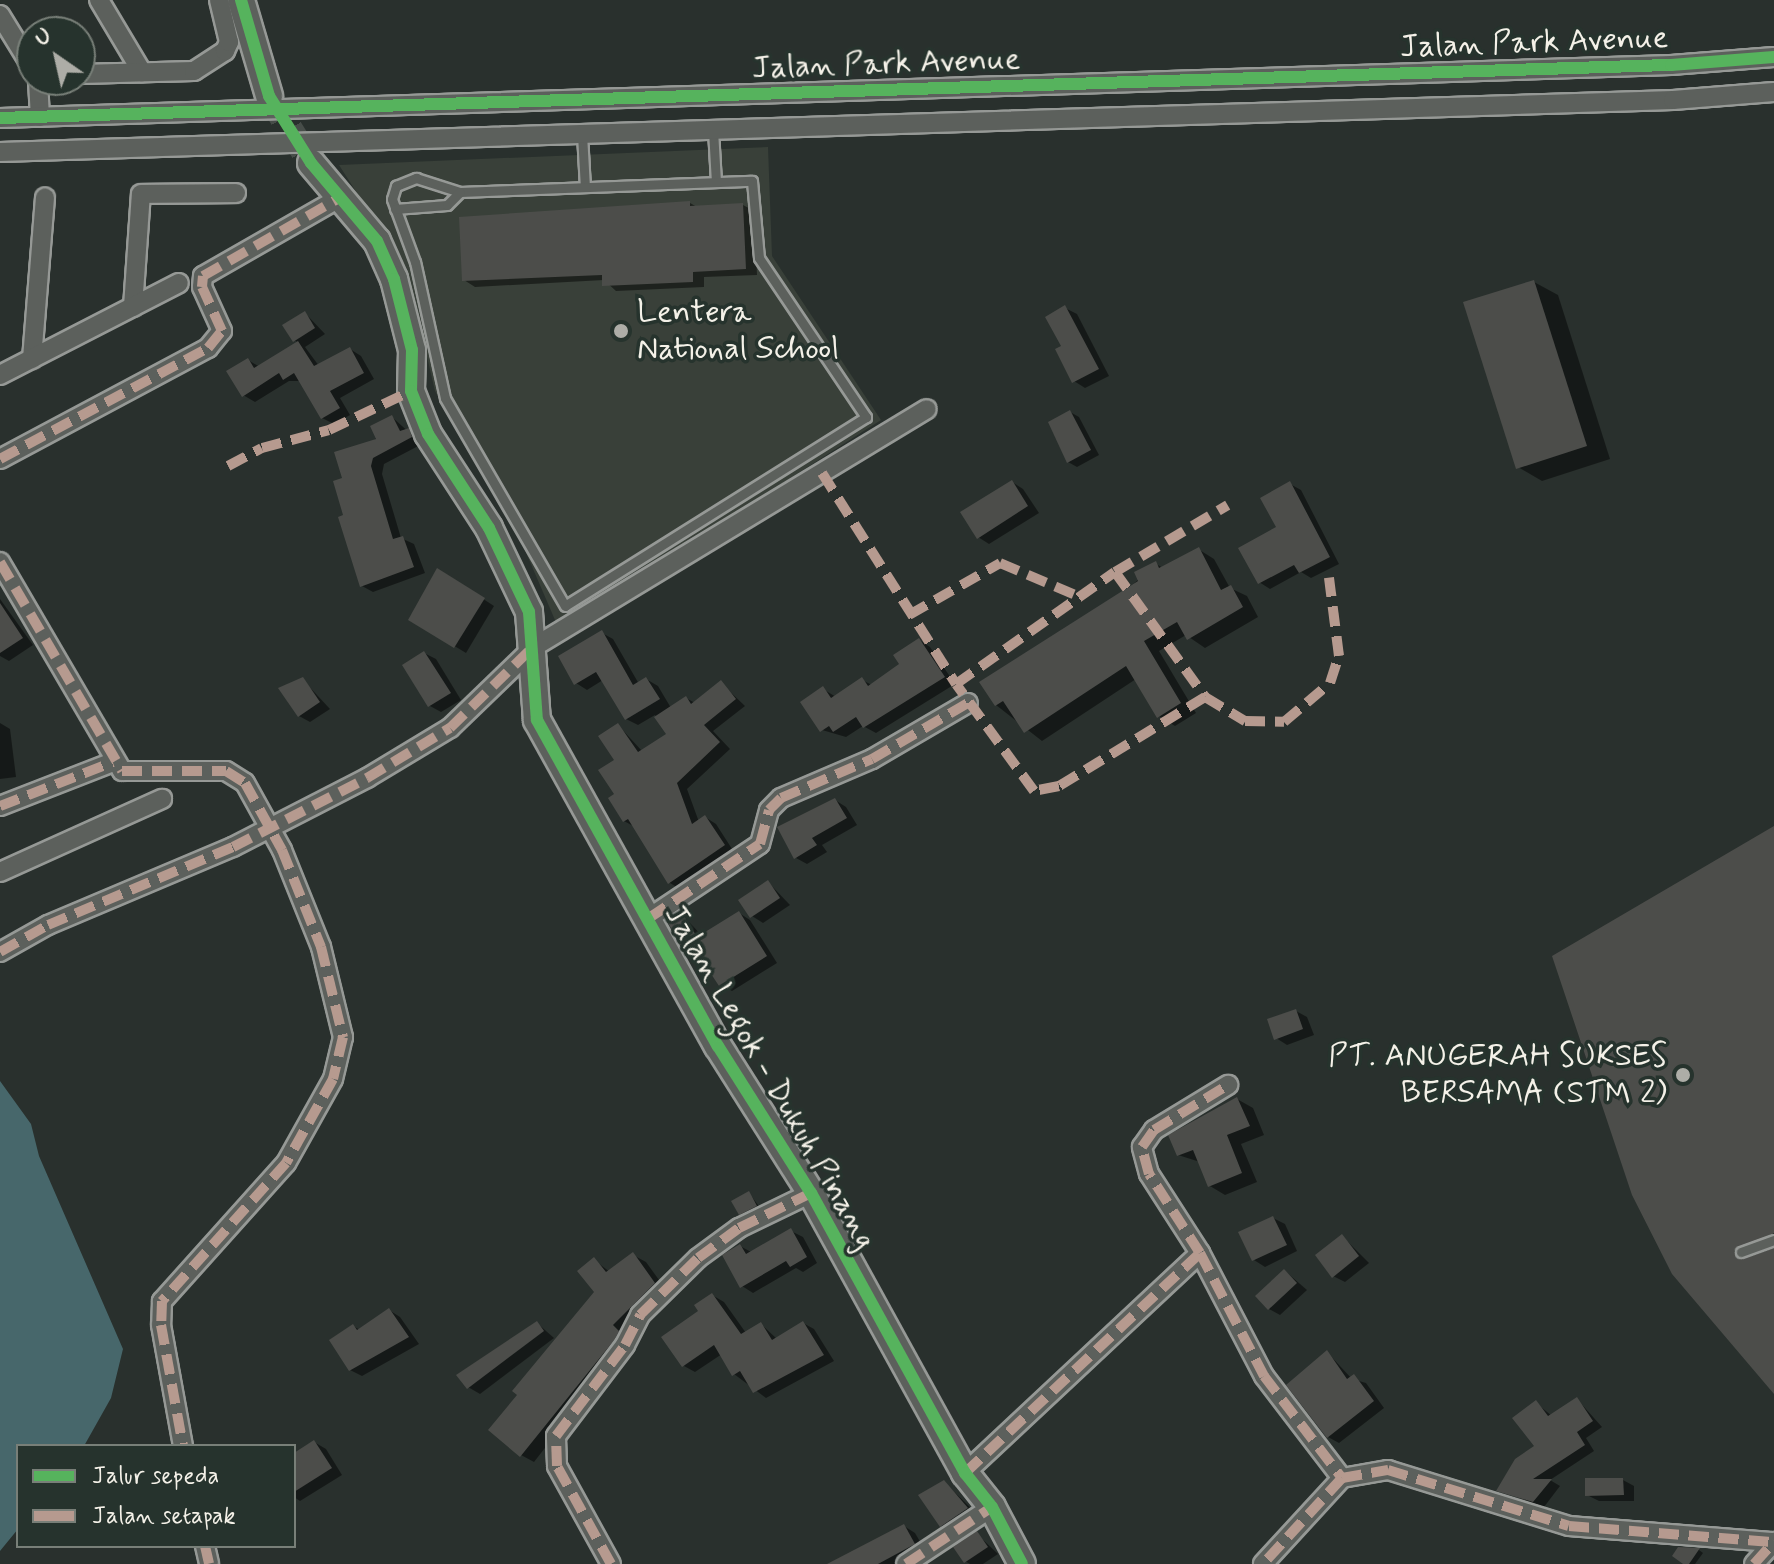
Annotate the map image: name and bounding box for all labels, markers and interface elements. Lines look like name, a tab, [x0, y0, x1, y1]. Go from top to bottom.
north arrow	[16, 16, 96, 96]
street label: Jalan Park Avenue	[1401, 19, 1667, 67]
text: U	[30, 22, 57, 53]
street label: Jalan Park Avenue	[753, 40, 1019, 88]
place label: Lentera National School	[637, 294, 839, 369]
marker: Lentera National School	[612, 322, 630, 340]
street label: Jalan Legok - Dukuh Pinang	[656, 899, 884, 1255]
place label: PT. ANUGERAH SUKSES BERSAMA (STM 2)	[1318, 1038, 1667, 1113]
marker: PT. ANUGERAH SUKSES BERSAMA (STM 2)	[1674, 1066, 1692, 1084]
legend	[16, 1444, 296, 1548]
text: Jalur sepeda	[92, 1461, 219, 1492]
text: Jalan setapak	[92, 1501, 236, 1532]

